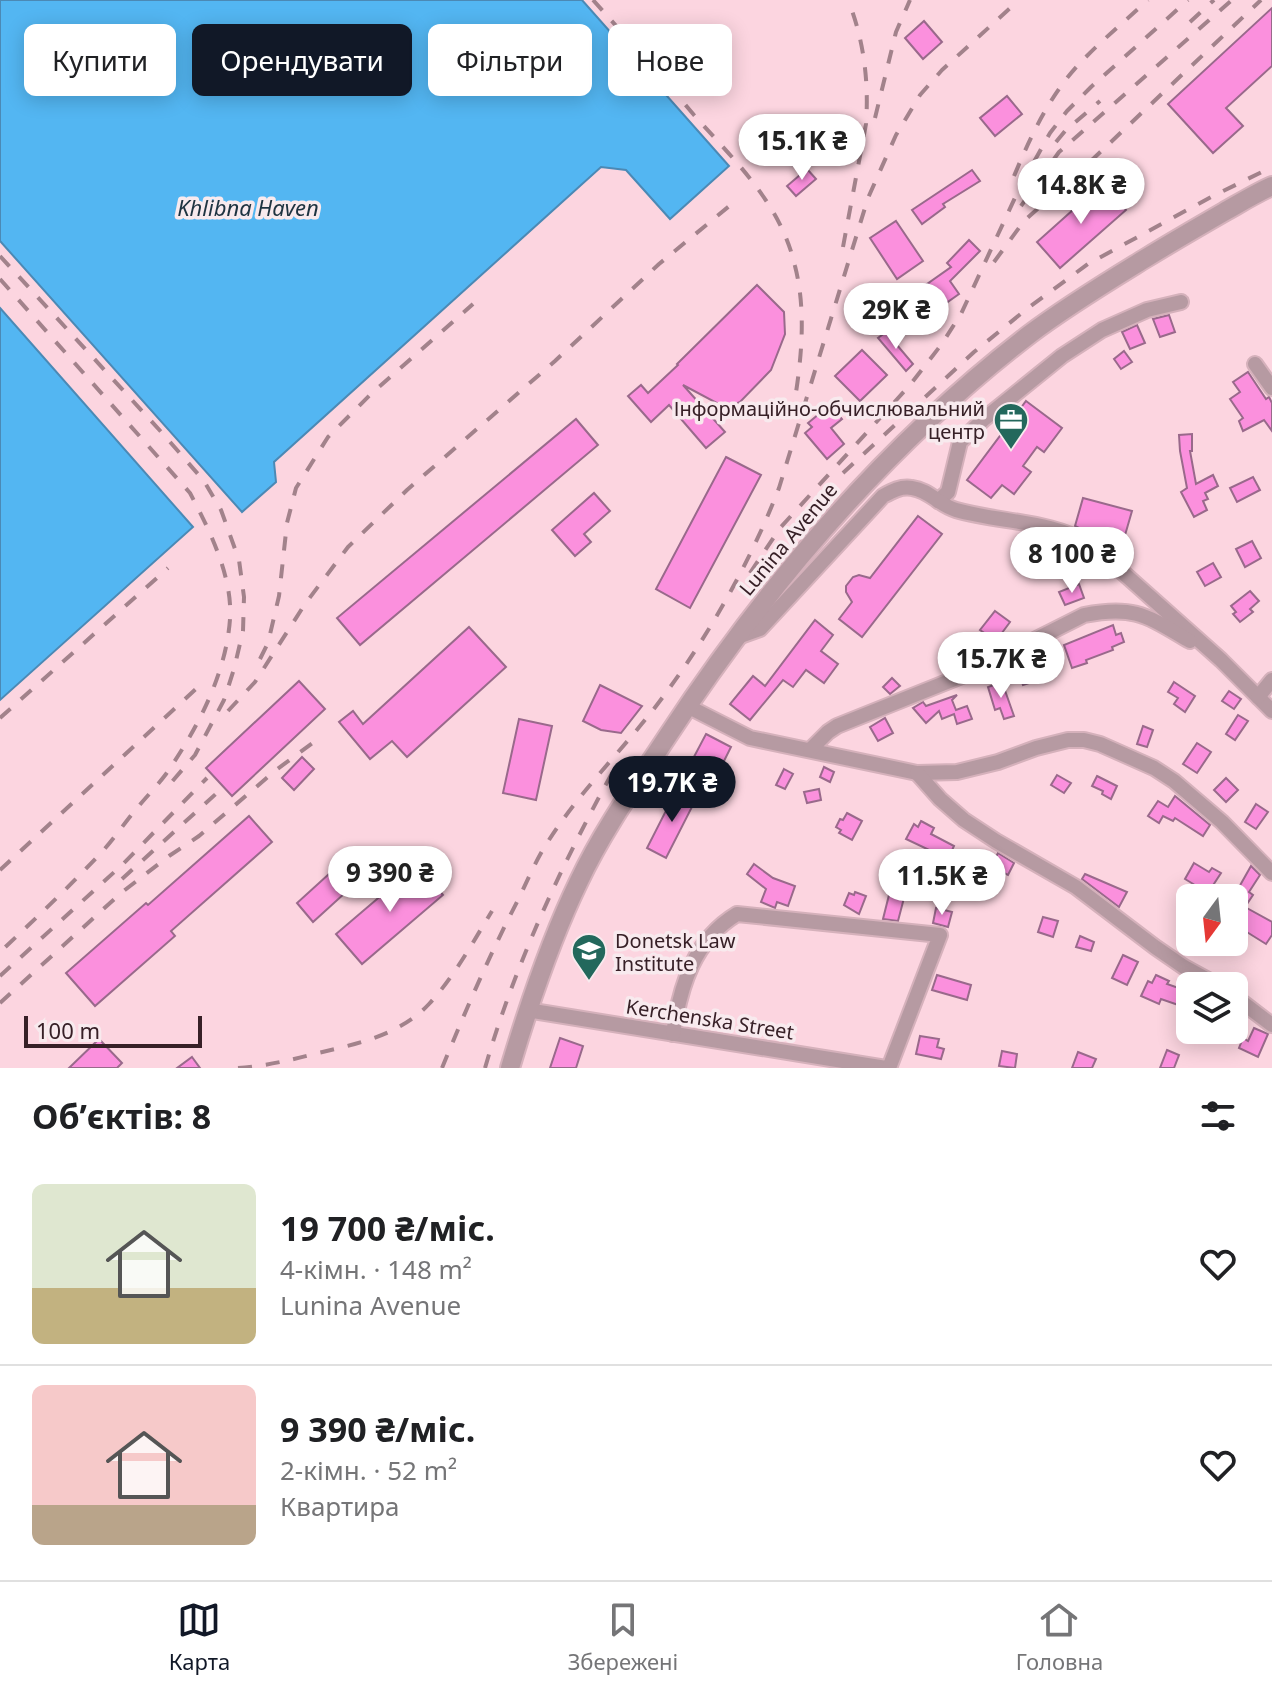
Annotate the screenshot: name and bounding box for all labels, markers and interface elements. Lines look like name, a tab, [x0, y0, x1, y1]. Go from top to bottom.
chip: Купити	[24, 24, 176, 96]
chip: Орендувати	[192, 24, 412, 96]
chip: Фільтри	[428, 24, 592, 96]
chip: Нове	[608, 24, 732, 96]
pin: 15.1K ₴	[728, 114, 876, 182]
text: 15.1K ₴	[757, 122, 847, 158]
pin: 14.8K ₴	[1007, 158, 1155, 226]
text: 14.8K ₴	[1036, 166, 1126, 202]
water label: Khlibna Haven	[177, 192, 319, 222]
pin: 29K ₴	[840, 283, 952, 351]
text: 29K ₴	[862, 291, 930, 327]
place label: Інформаційно-обчислювальний центр	[674, 395, 985, 445]
office icon: Інформаційно-обчислювальний центр	[992, 401, 1030, 451]
street label: Lunina Avenue	[733, 477, 843, 601]
pin: 8 100 ₴	[998, 527, 1146, 595]
text: 8 100 ₴	[1028, 535, 1116, 571]
pin: 15.7K ₴	[927, 632, 1075, 700]
text: 15.7K ₴	[956, 640, 1046, 676]
pin: 19.7K ₴	[598, 756, 746, 824]
text: 19.7K ₴	[627, 764, 717, 800]
pin: 9 390 ₴	[316, 846, 464, 914]
pin: 11.5K ₴	[868, 849, 1016, 917]
text: 9 390 ₴	[346, 854, 434, 890]
text: 11.5K ₴	[897, 857, 987, 893]
north arrow	[1176, 884, 1248, 956]
map controls	[1176, 884, 1248, 1044]
place label: Donetsk Law Institute	[615, 927, 736, 977]
school or university icon: Donetsk Law Institute	[570, 932, 608, 982]
button: layers	[1176, 972, 1248, 1044]
street label: Kerchenska Street	[624, 992, 796, 1046]
scale bar	[24, 1012, 202, 1048]
text: 100 m	[36, 1015, 100, 1045]
text: Об’єктів: 8	[32, 1093, 211, 1139]
icon: filters	[1196, 1094, 1240, 1138]
text: 19 700 ₴/міс.	[280, 1205, 495, 1251]
icon: home	[96, 1216, 192, 1312]
icon: heart	[1196, 1242, 1240, 1286]
text: 4-кімн. · 148 m²	[280, 1251, 472, 1287]
text: Lunina Avenue	[280, 1287, 461, 1323]
text: 9 390 ₴/міс.	[280, 1406, 475, 1452]
icon: home	[96, 1417, 192, 1513]
icon: heart	[1196, 1443, 1240, 1487]
text: 2-кімн. · 52 m²	[280, 1452, 457, 1488]
text: Квартира	[280, 1488, 399, 1524]
tab: Карта	[169, 1598, 230, 1676]
tab: Збережені	[568, 1598, 678, 1676]
tab: Головна	[1016, 1598, 1103, 1676]

